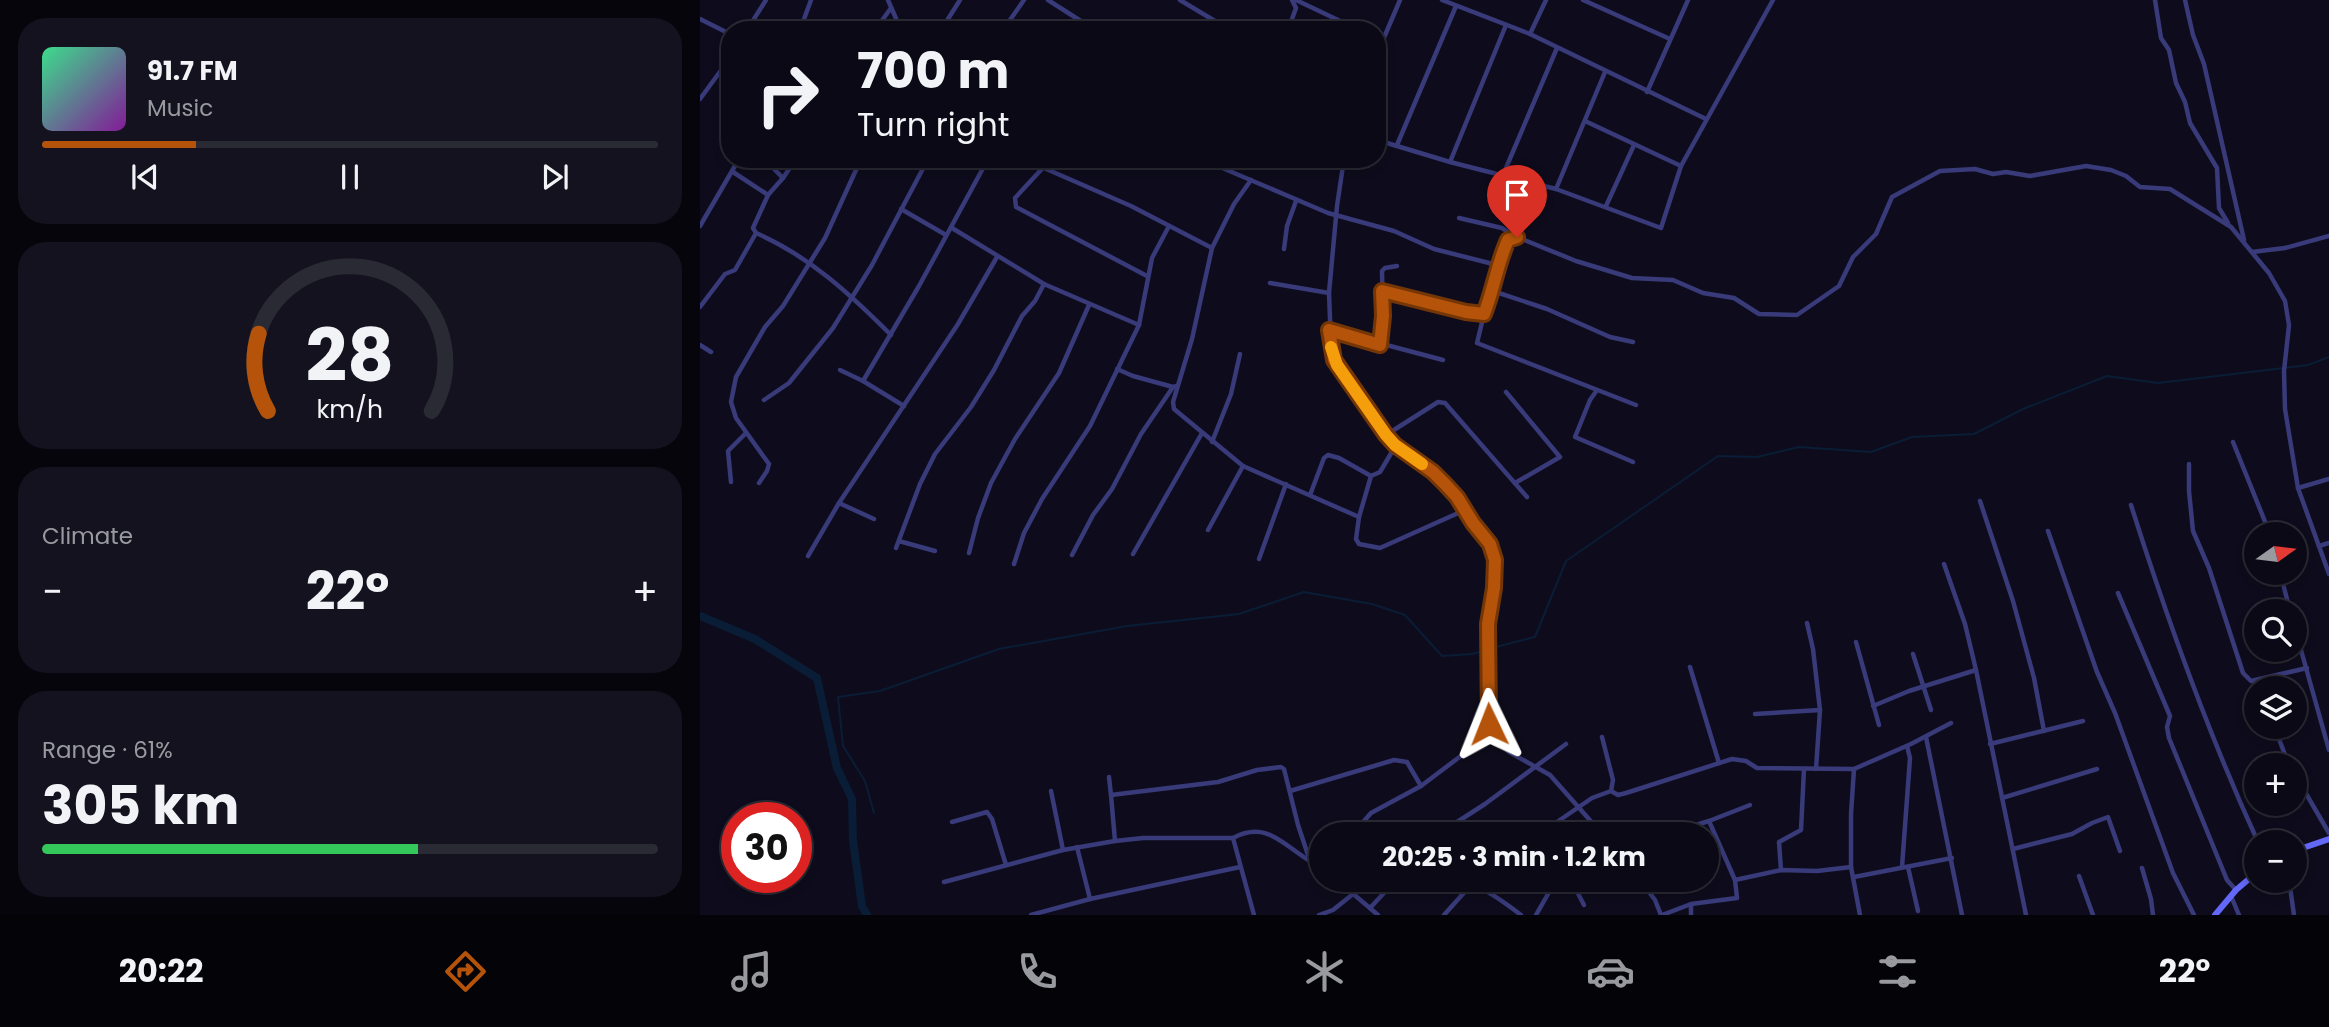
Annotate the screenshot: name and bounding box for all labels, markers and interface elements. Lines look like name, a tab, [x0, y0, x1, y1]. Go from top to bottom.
text: 700 m	[857, 37, 1009, 105]
icon: right	[742, 49, 833, 140]
text: 91.7 FM	[147, 53, 238, 89]
text: Music	[147, 92, 213, 124]
text: Turn right	[857, 102, 1009, 147]
icon: previous	[126, 158, 164, 196]
icon: pause	[331, 158, 369, 196]
icon: next	[536, 158, 574, 196]
pin	[1487, 165, 1547, 237]
icon: arrive	[1498, 176, 1536, 214]
text: 28	[306, 306, 394, 407]
text: km/h	[317, 392, 383, 427]
text: Climate	[42, 520, 133, 552]
north arrow	[2244, 522, 2306, 584]
map controls	[2244, 522, 2307, 893]
text: 22°	[306, 555, 389, 628]
text: −	[42, 565, 63, 618]
text: +	[632, 565, 658, 618]
button: search	[2244, 599, 2307, 662]
button: layers	[2244, 676, 2307, 739]
position arrow	[1452, 687, 1526, 761]
text: Range · 61%	[42, 734, 173, 766]
button: +	[2244, 753, 2307, 816]
text: 305 km	[42, 769, 239, 842]
speed limit sign: 30	[721, 802, 812, 893]
button: −	[2244, 830, 2307, 893]
text: 20:25 · 3 min · 1.2 km	[1382, 839, 1646, 875]
icon: directions	[441, 947, 490, 996]
icon: music	[727, 947, 776, 996]
icon: phone	[1013, 947, 1062, 996]
icon: climate	[1300, 947, 1349, 996]
icon: car	[1586, 947, 1635, 996]
icon: filters	[1873, 947, 1922, 996]
text: 20:22	[119, 948, 203, 993]
text: 22°	[2159, 948, 2210, 993]

